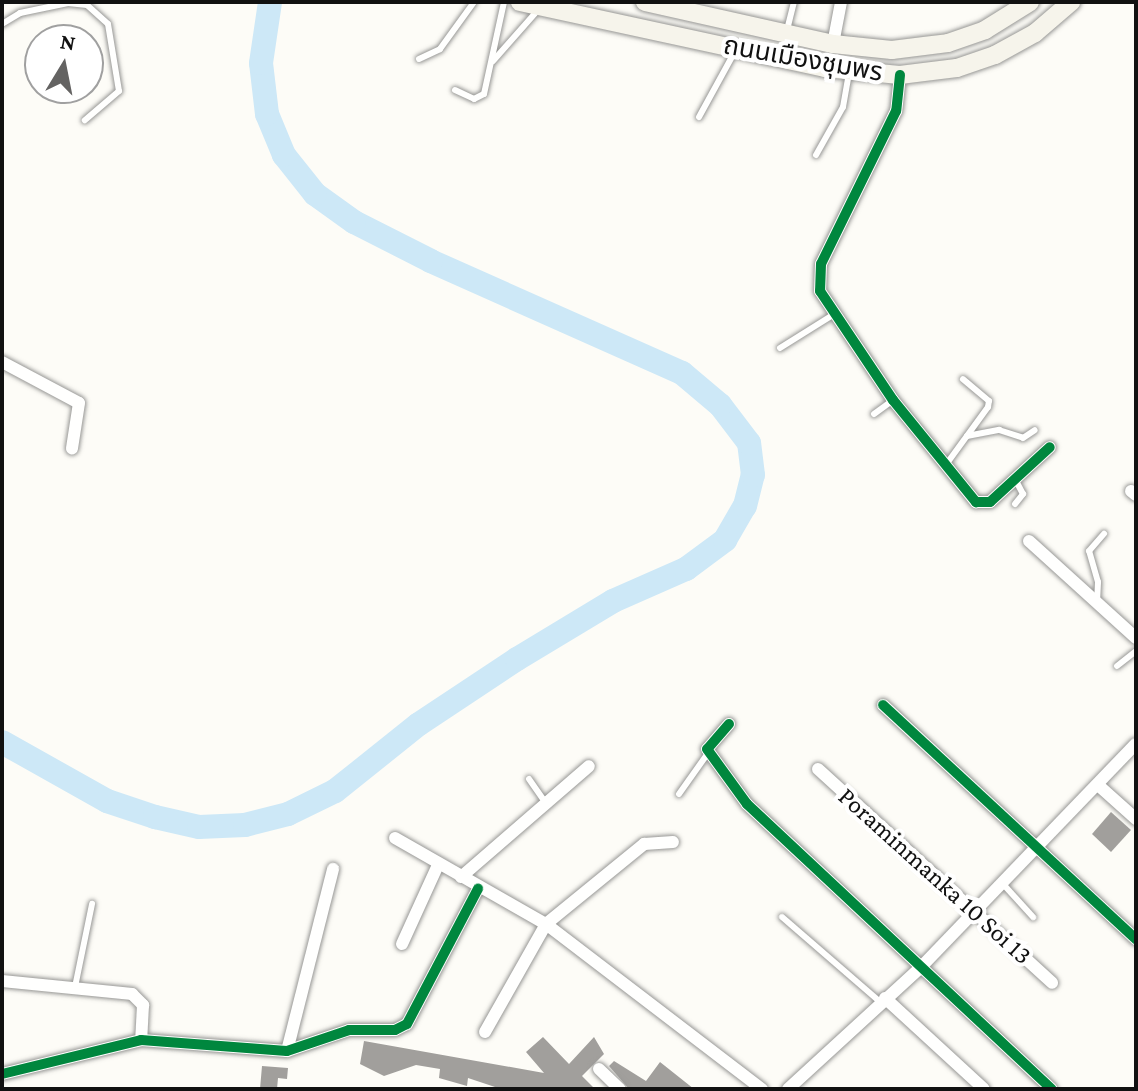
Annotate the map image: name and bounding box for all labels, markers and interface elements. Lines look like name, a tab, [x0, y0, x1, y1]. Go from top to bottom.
north arrow	[24, 24, 104, 104]
text: N	[58, 28, 77, 55]
street label: ถนนเมืองชุมพร	[721, 30, 885, 88]
street label: Poraminmanka 10 Soi 13	[832, 781, 1038, 971]

